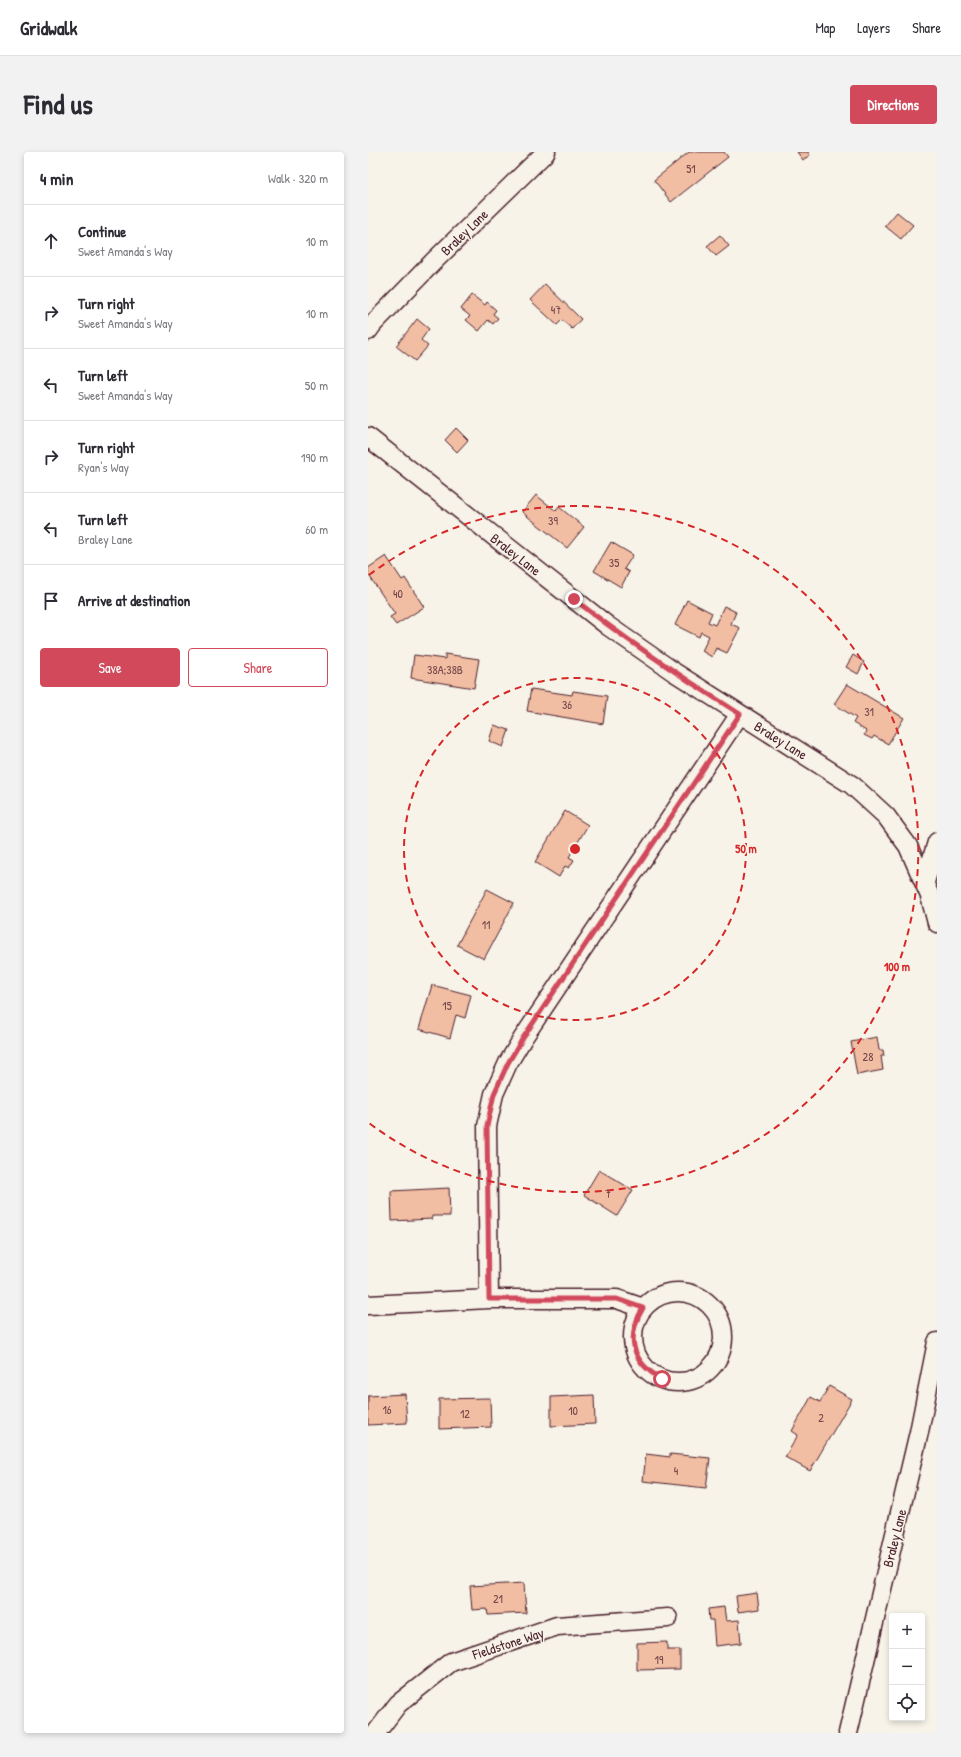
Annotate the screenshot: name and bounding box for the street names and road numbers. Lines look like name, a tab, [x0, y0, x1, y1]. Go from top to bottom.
street label: Braley Lane	[436, 204, 493, 260]
street label: Braley Lane	[486, 528, 545, 581]
street label: Braley Lane	[750, 716, 811, 765]
street label: Braley Lane	[878, 1507, 911, 1569]
street label: Fieldstone Way	[469, 1622, 547, 1665]

